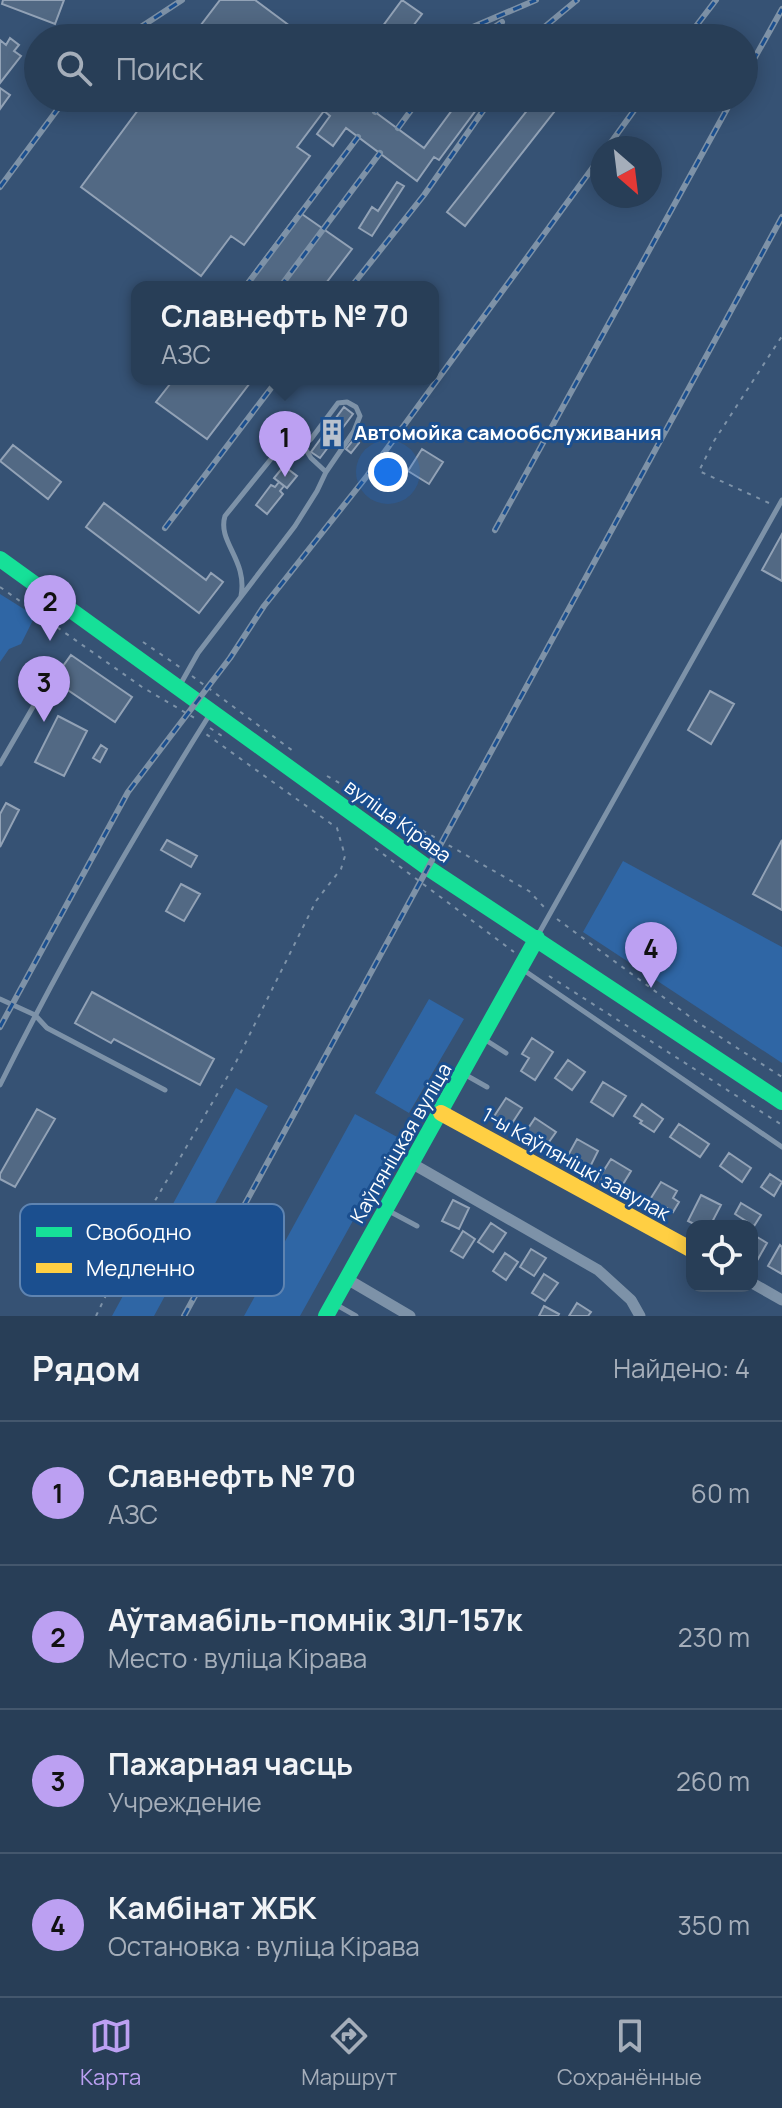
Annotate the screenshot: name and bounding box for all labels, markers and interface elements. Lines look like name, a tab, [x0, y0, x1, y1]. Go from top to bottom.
search box	[24, 24, 758, 112]
icon: search	[52, 46, 96, 90]
text: Поиск	[116, 48, 203, 89]
north arrow	[590, 136, 662, 208]
popup	[131, 281, 439, 385]
text: Славнефть № 70	[161, 295, 409, 336]
text: АЗС	[161, 336, 211, 372]
pin: 1	[259, 411, 311, 477]
building icon: Автомойка самообслуживания	[317, 418, 347, 448]
place label: Автомойка самообслуживания	[354, 419, 662, 446]
your location	[368, 452, 408, 492]
pin: 2	[24, 575, 76, 641]
pin: 3	[18, 656, 70, 722]
street label: вуліца Кірава	[339, 773, 457, 868]
pin: 4	[625, 922, 677, 988]
street label: Каўпяніцкая вуліца	[344, 1058, 457, 1228]
street label: 1-ы Каўпяніцкі завулак	[477, 1101, 676, 1227]
legend	[20, 1204, 284, 1296]
text: Свободно	[86, 1217, 192, 1247]
map controls	[686, 1220, 758, 1292]
button: locate	[686, 1220, 758, 1292]
text: Медленно	[86, 1253, 195, 1283]
text: Рядом	[32, 1345, 141, 1391]
text: Найдено: 4	[613, 1350, 750, 1386]
text: Славнефть № 70	[108, 1455, 356, 1496]
text: 1	[52, 1475, 64, 1511]
text: 60 m	[691, 1475, 750, 1511]
text: АЗС	[108, 1496, 158, 1532]
text: Аўтамабіль-помнік ЗІЛ-157к	[108, 1599, 522, 1640]
text: 2	[50, 1619, 66, 1655]
text: 230 m	[678, 1619, 750, 1655]
text: Место · вуліца Кірава	[108, 1640, 367, 1676]
text: Пажарная часць	[108, 1743, 353, 1784]
text: 3	[50, 1763, 66, 1799]
text: 260 m	[676, 1763, 750, 1799]
text: Учреждение	[108, 1784, 262, 1820]
text: Камбінат ЖБК	[108, 1887, 317, 1928]
text: 4	[50, 1907, 66, 1943]
text: 350 m	[677, 1907, 750, 1943]
text: Остановка · вуліца Кірава	[108, 1928, 420, 1964]
tab: Карта	[80, 2014, 141, 2092]
tab: Маршрут	[301, 2014, 397, 2092]
tab: Сохранённые	[557, 2014, 702, 2092]

